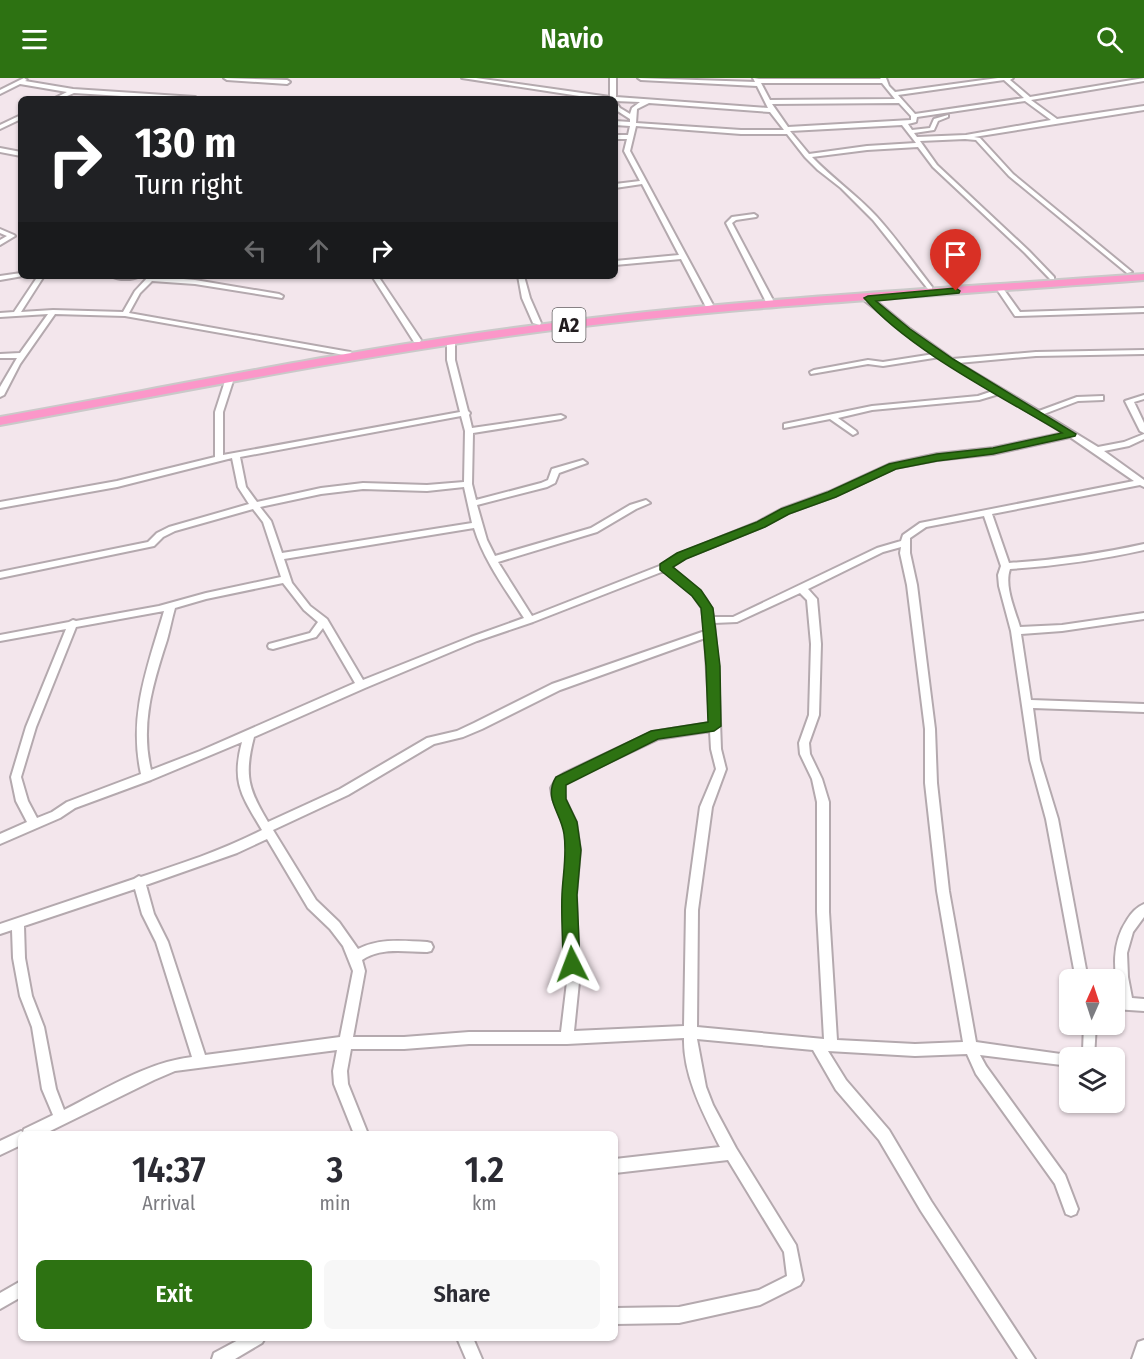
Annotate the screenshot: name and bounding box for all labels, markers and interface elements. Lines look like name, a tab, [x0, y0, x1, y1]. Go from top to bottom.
icon: menu	[18, 23, 51, 56]
text: Navio	[540, 23, 604, 55]
icon: search	[1093, 23, 1126, 56]
text: 130 m	[135, 118, 236, 168]
icon: right	[36, 120, 114, 198]
text: Turn right	[135, 169, 243, 201]
pin	[930, 229, 981, 291]
icon: left	[239, 234, 272, 267]
icon: ahead	[302, 234, 335, 267]
icon: right	[365, 234, 398, 267]
icon: arrive	[939, 238, 972, 271]
road number: A2	[552, 308, 586, 342]
position arrow	[540, 932, 604, 996]
north arrow	[1059, 969, 1125, 1035]
map controls	[1059, 969, 1125, 1113]
button: layers	[1059, 1047, 1125, 1113]
text: 14:37	[132, 1148, 206, 1192]
text: 3	[327, 1148, 343, 1192]
text: 1.2	[464, 1148, 504, 1192]
text: Arrival	[142, 1191, 195, 1215]
text: min	[320, 1191, 350, 1215]
text: km	[472, 1191, 497, 1215]
button: Exit	[36, 1260, 312, 1329]
button: Share	[324, 1260, 600, 1329]

